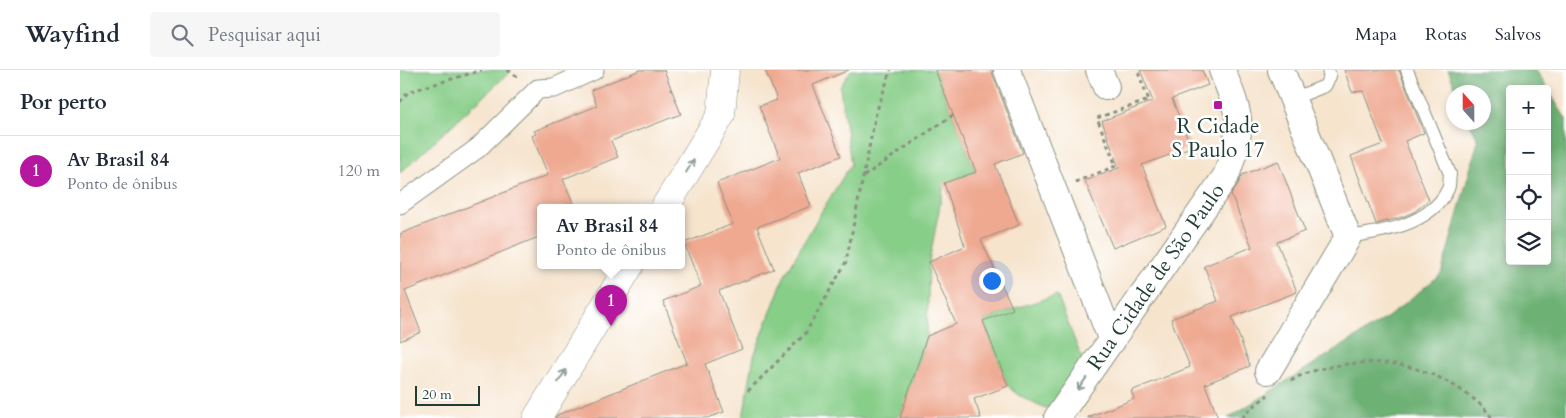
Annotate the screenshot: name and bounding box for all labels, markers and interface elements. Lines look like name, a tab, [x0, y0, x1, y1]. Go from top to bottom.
search box	[150, 12, 500, 57]
text: Wayfind	[25, 18, 120, 51]
icon: search	[168, 21, 196, 49]
text: Pesquisar aqui	[208, 22, 321, 48]
text: Mapa	[1355, 22, 1397, 47]
text: Rotas	[1425, 22, 1467, 47]
text: Salvos	[1495, 22, 1541, 47]
north arrow	[1446, 85, 1491, 130]
map controls	[1506, 85, 1551, 265]
button: +	[1506, 85, 1551, 130]
text: Por perto	[20, 88, 107, 117]
marker: R Cidade S Paulo 17	[1212, 99, 1224, 111]
place label: R Cidade S Paulo 17	[1171, 112, 1265, 165]
button: −	[1506, 130, 1551, 175]
text: Av Brasil 84	[67, 147, 169, 173]
one-way arrow	[686, 159, 696, 173]
text: 1	[32, 160, 40, 182]
text: 120 m	[338, 160, 380, 182]
text: Ponto de ônibus	[67, 173, 177, 195]
button: locate	[1506, 175, 1551, 220]
street label: Rua Cidade de São Paulo	[1080, 178, 1232, 376]
popup	[537, 204, 685, 269]
text: Av Brasil 84	[556, 213, 658, 239]
button: layers	[1506, 220, 1551, 265]
text: Ponto de ônibus	[556, 239, 666, 261]
your location	[979, 268, 1005, 294]
pin: 1	[595, 285, 627, 326]
one-way arrow	[557, 369, 568, 383]
one-way arrow	[1077, 377, 1087, 391]
scale bar	[415, 383, 480, 406]
text: 20 m	[422, 385, 452, 404]

